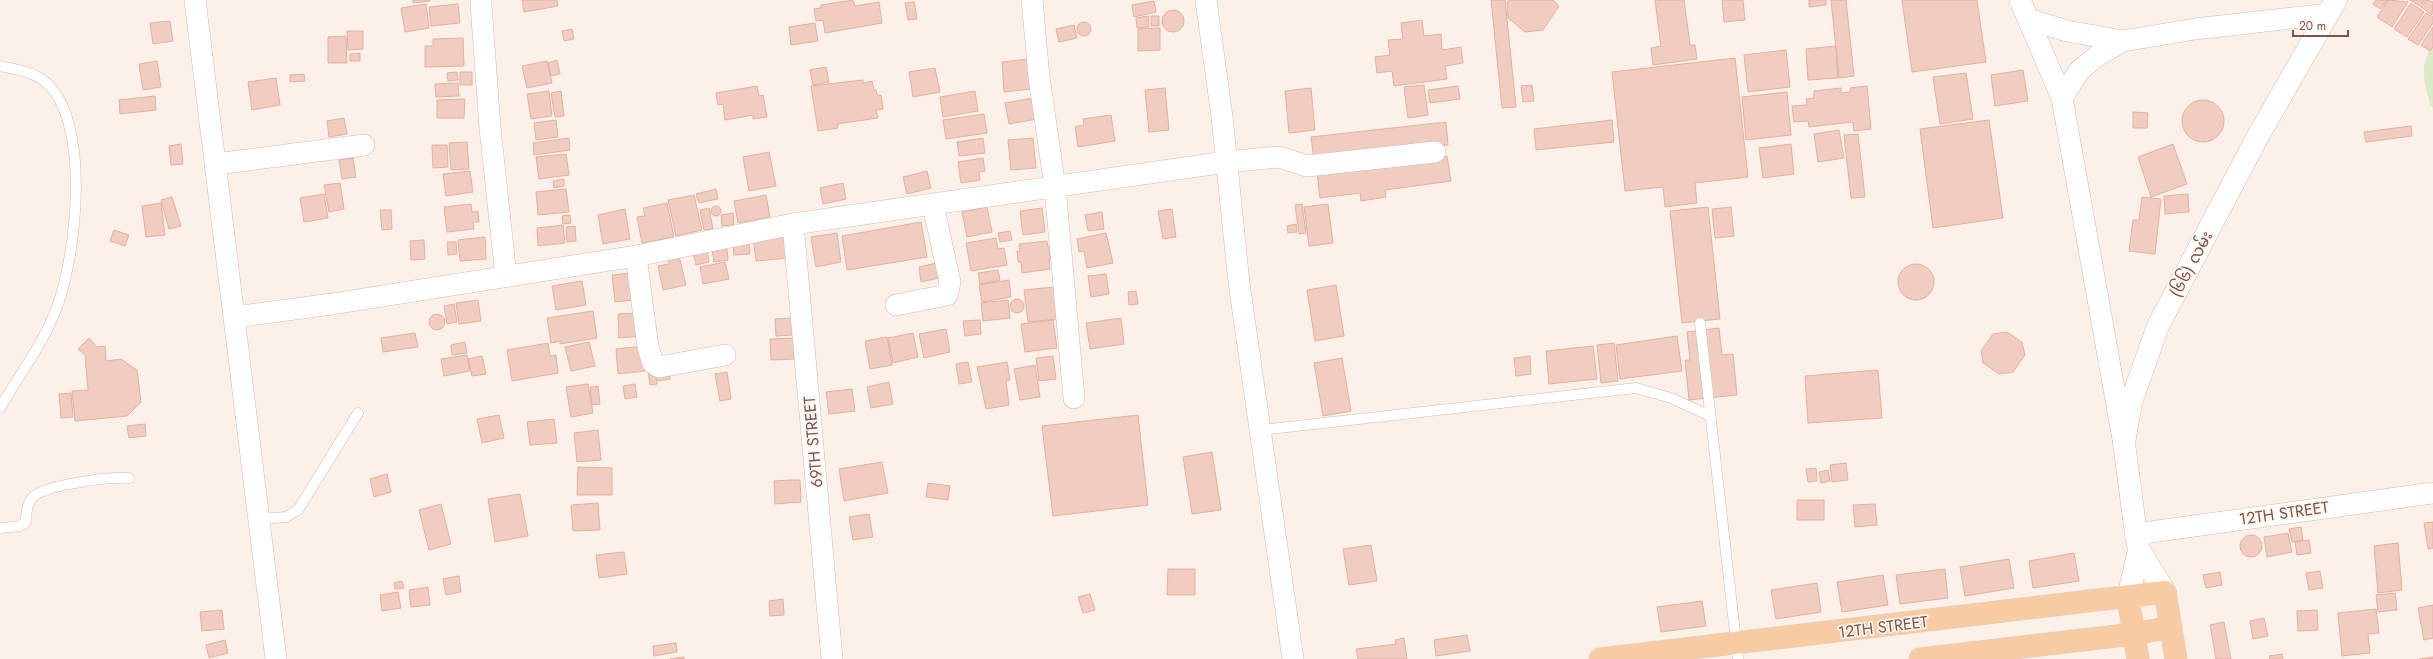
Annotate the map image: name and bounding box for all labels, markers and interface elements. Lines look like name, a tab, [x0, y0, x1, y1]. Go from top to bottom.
scale bar	[2293, 12, 2348, 38]
text: 20 m	[2299, 17, 2326, 35]
street label: (၆၆) လမ်း	[2164, 227, 2218, 301]
street label: 69TH STREET	[797, 395, 828, 489]
street label: 12TH STREET	[2238, 495, 2331, 531]
street label: 12TH STREET	[1837, 610, 1930, 644]

